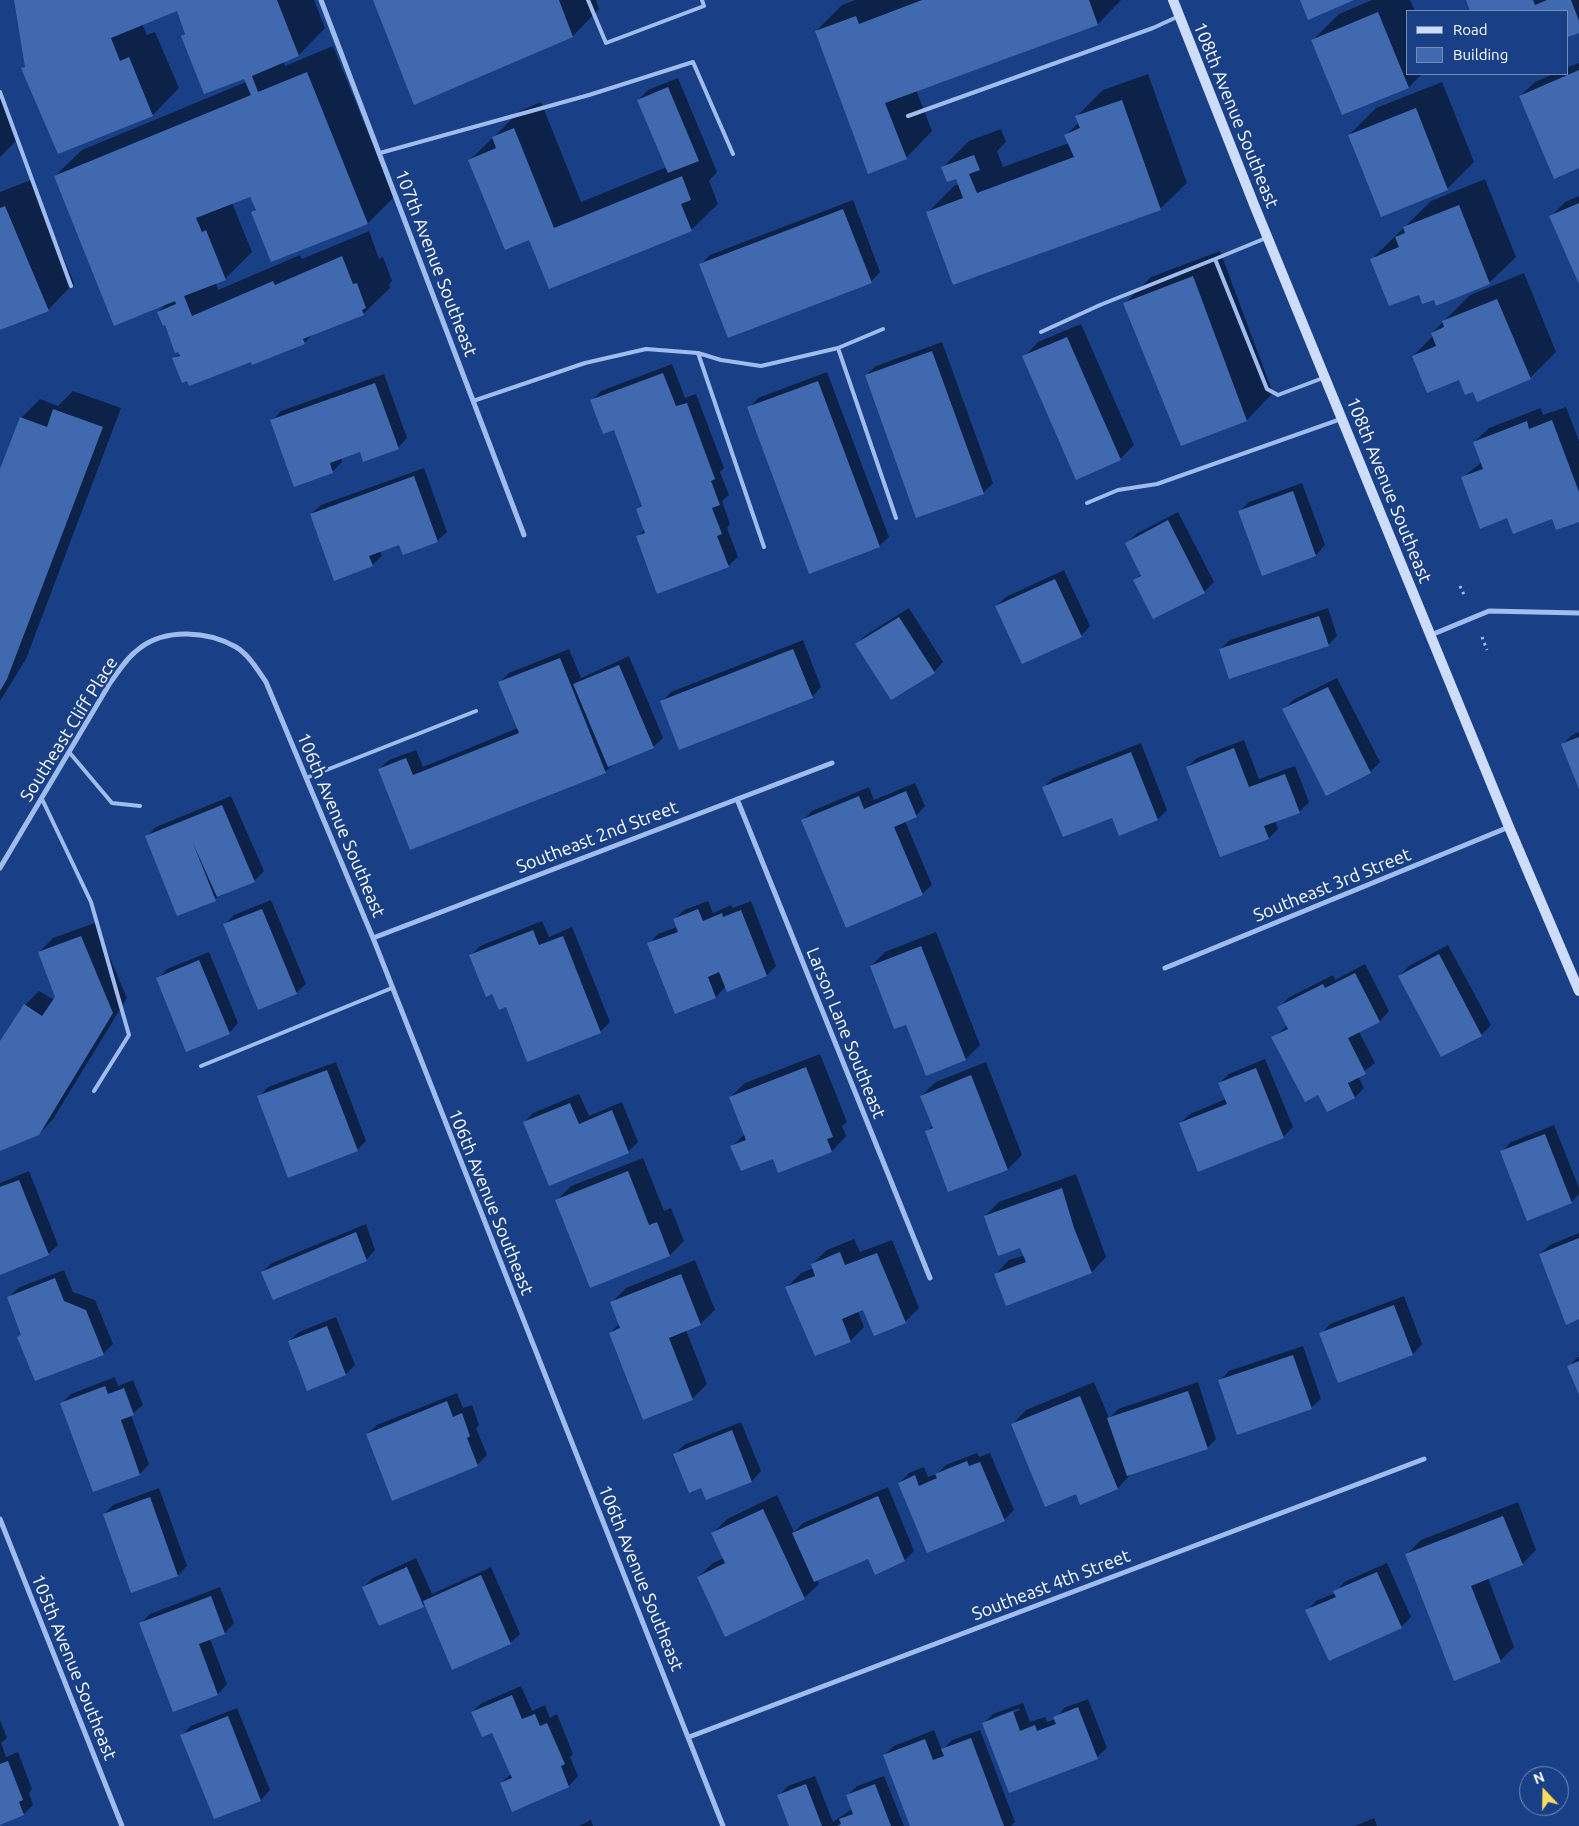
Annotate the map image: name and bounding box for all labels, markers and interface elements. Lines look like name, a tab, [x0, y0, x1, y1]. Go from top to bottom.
legend	[1406, 10, 1569, 75]
street label: 108th Avenue Southeast	[1189, 19, 1283, 211]
text: Road	[1453, 21, 1488, 38]
text: Building	[1453, 46, 1508, 63]
street label: 107th Avenue Southeast	[390, 167, 482, 359]
street label: 108th Avenue Southeast	[1342, 394, 1436, 586]
street label: Southeast Cliff Place	[16, 653, 122, 805]
street label: 106th Avenue Southeast	[292, 729, 390, 921]
street label: Southeast 2nd Street	[513, 796, 681, 878]
street label: Southeast 3rd Street	[1250, 844, 1414, 926]
street label: Larson Lane Southeast	[802, 944, 890, 1122]
street label: 106th Avenue Southeast	[444, 1106, 538, 1298]
street label: 106th Avenue Southeast	[594, 1482, 688, 1674]
street label: Southeast 4th Street	[969, 1545, 1133, 1625]
street label: 105th Avenue Southeast	[27, 1571, 121, 1763]
north arrow	[1519, 1766, 1569, 1816]
text: N	[1531, 1769, 1547, 1787]

